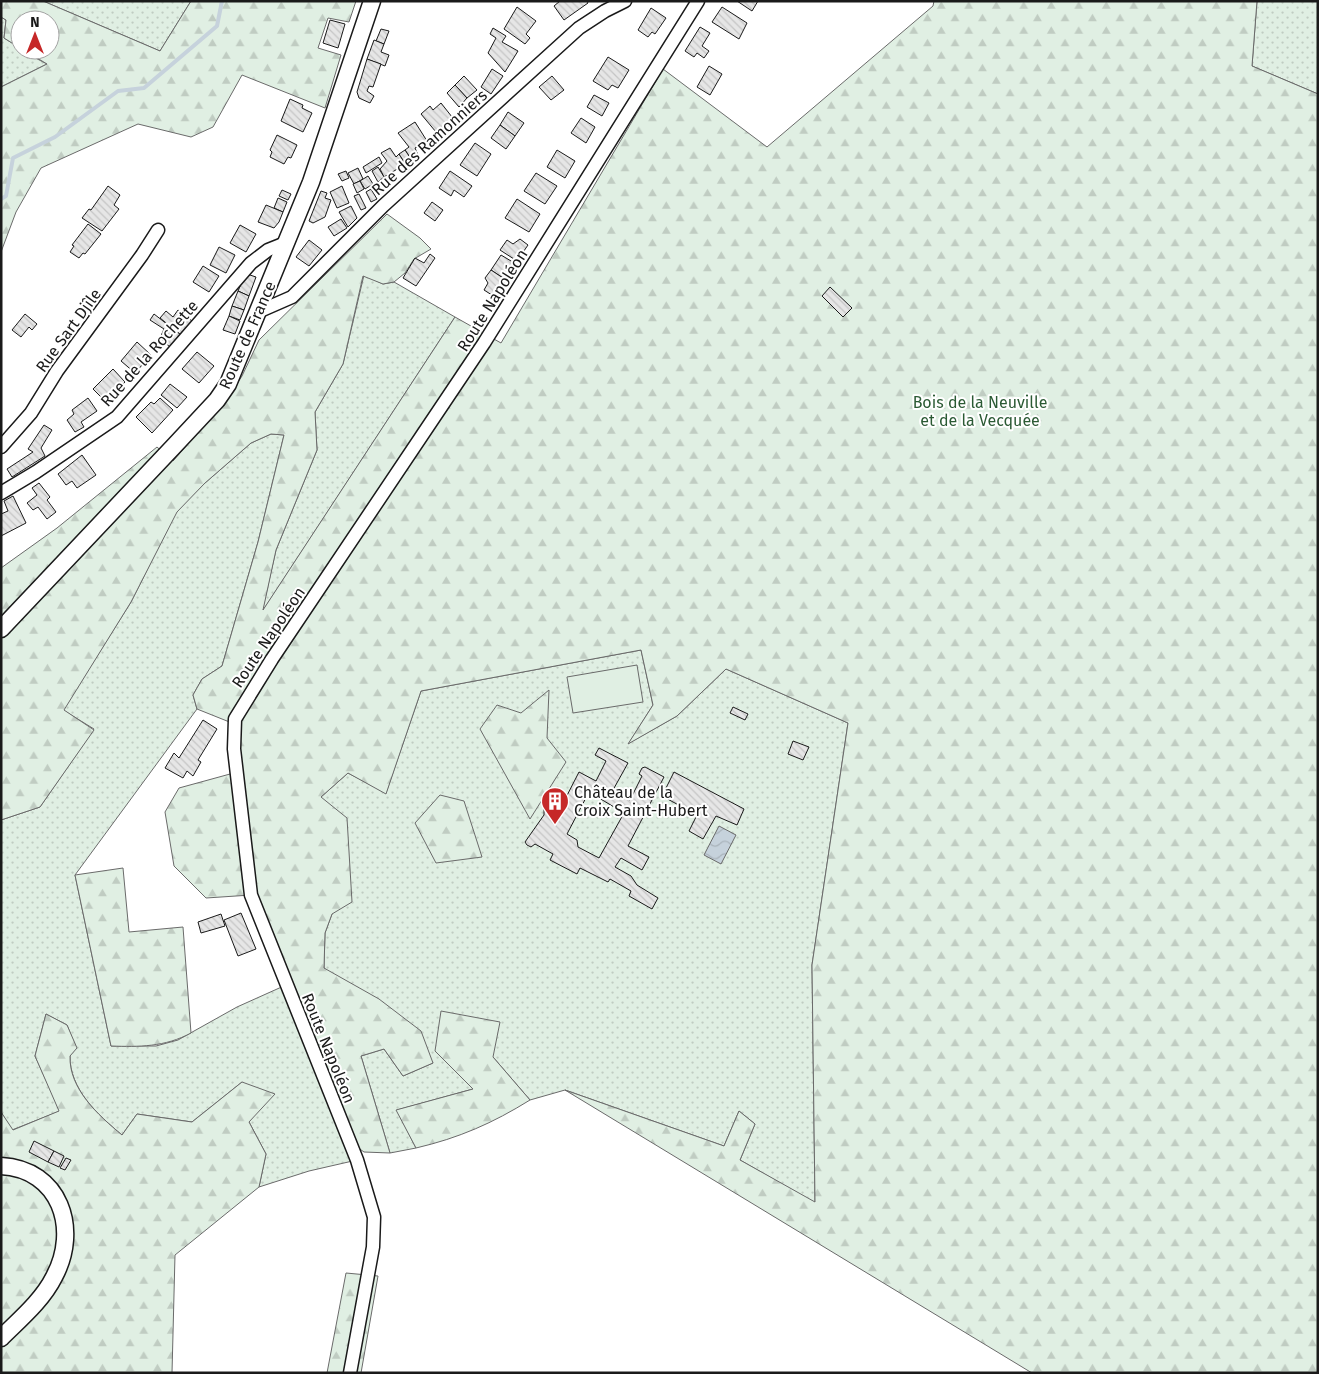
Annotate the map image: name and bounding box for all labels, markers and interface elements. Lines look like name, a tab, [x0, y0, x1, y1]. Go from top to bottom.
north arrow	[10, 10, 60, 60]
text: N	[30, 14, 40, 31]
street label: Rue des Ramonniers	[368, 86, 491, 199]
street label: Route Napoléon	[453, 246, 532, 355]
street label: Route de France	[215, 278, 280, 392]
street label: Rue Sart Djîle	[32, 285, 105, 376]
street label: Rue de la Rochette	[97, 296, 202, 410]
park label: Bois de la Neuville et de la Vecquée	[913, 393, 1047, 430]
street label: Route Napoléon	[228, 583, 309, 691]
place label: Château de la Croix Saint-Hubert	[574, 783, 708, 820]
building icon: Château de la Croix Saint-Hubert	[540, 786, 570, 825]
street label: Route Napoléon	[298, 990, 359, 1106]

